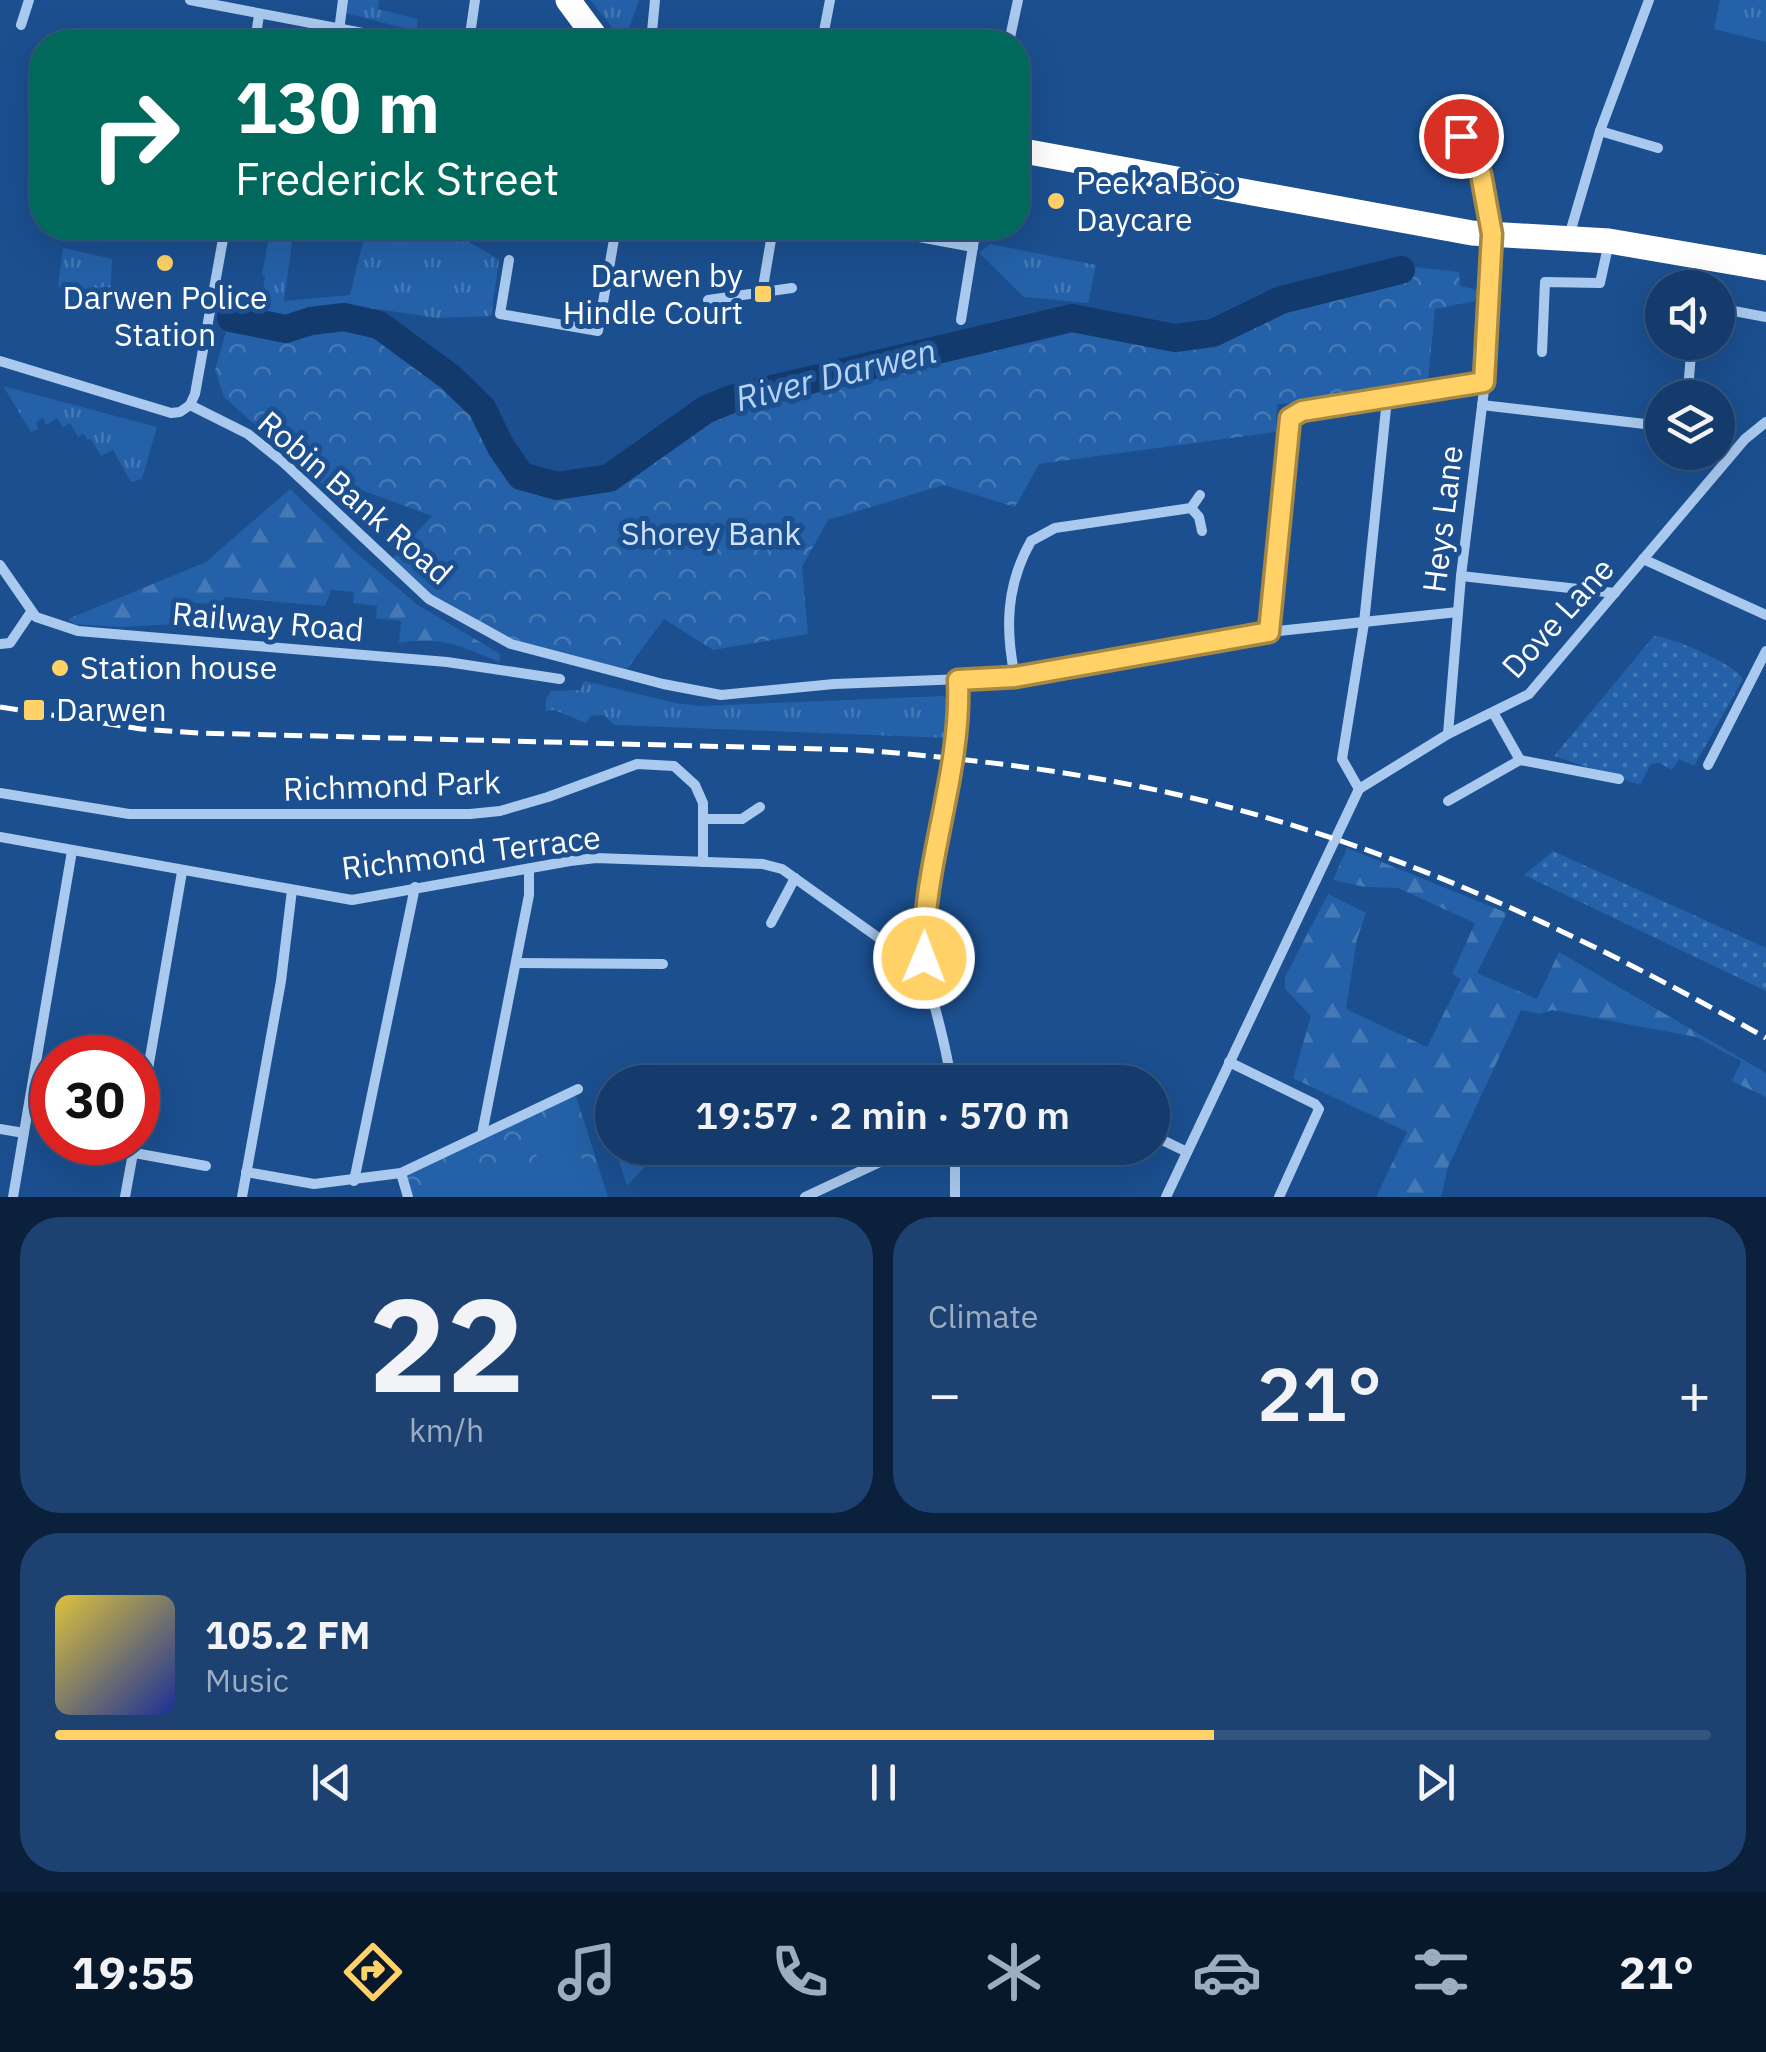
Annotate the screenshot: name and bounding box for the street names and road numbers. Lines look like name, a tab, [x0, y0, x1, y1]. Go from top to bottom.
street label: Robin Bank Road	[250, 401, 462, 593]
street label: Heys Lane	[1412, 443, 1472, 595]
street label: Dove Lane	[1492, 548, 1623, 687]
street label: Railway Road	[171, 592, 366, 650]
street label: Richmond Park	[282, 760, 502, 810]
street label: Richmond Terrace	[339, 815, 603, 889]

